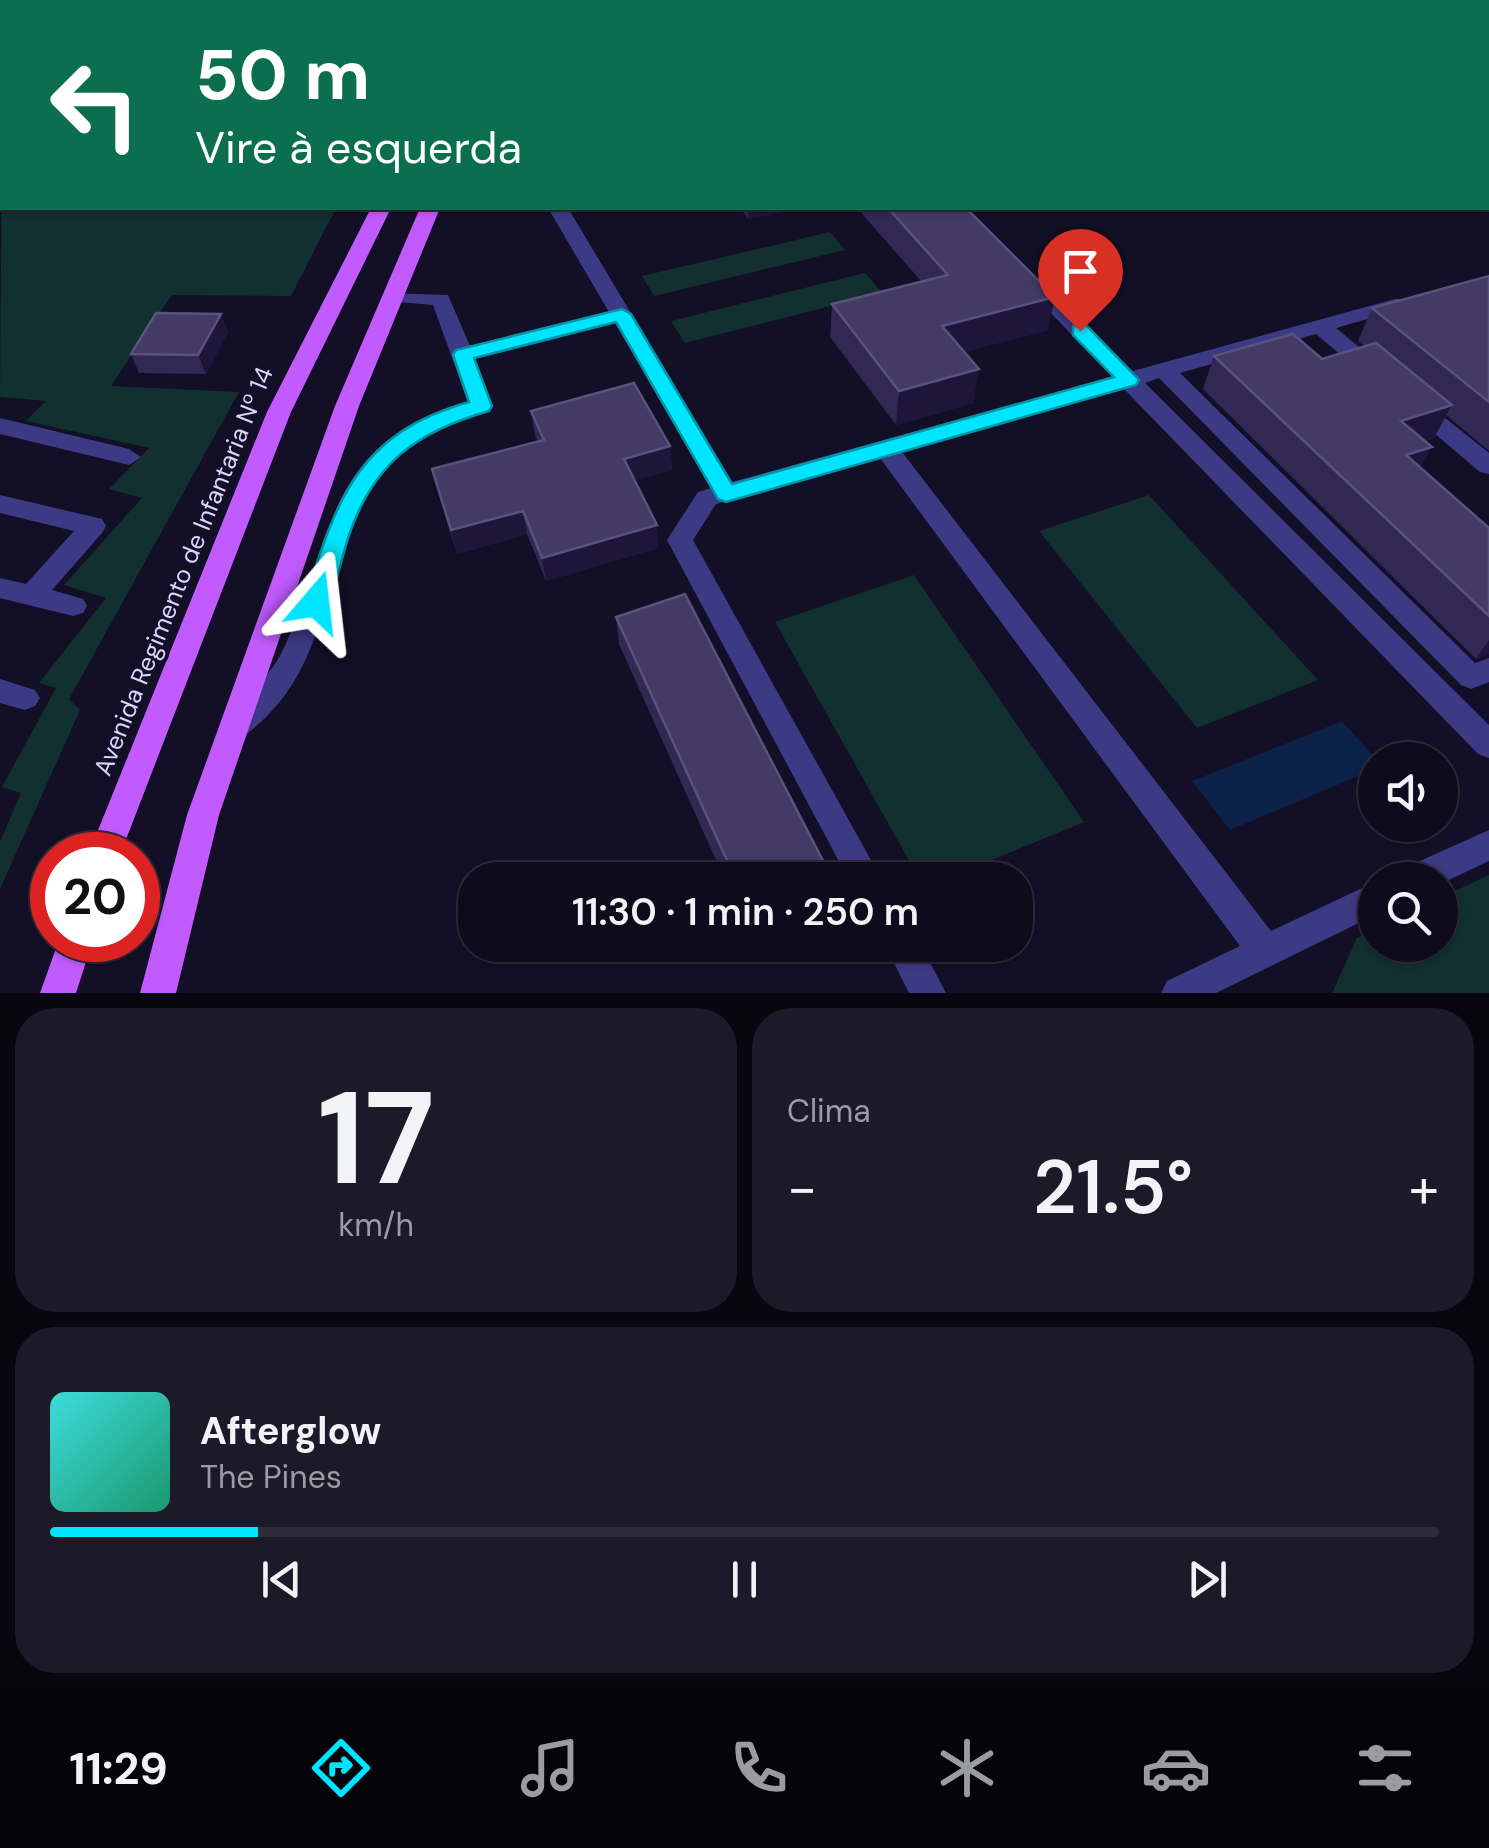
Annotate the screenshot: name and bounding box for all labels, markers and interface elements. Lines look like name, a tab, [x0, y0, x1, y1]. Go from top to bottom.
text: 50 m	[195, 30, 370, 121]
icon: left	[30, 40, 160, 170]
text: Vire à esquerda	[195, 118, 522, 177]
pin	[1038, 229, 1123, 332]
icon: arrive	[1053, 244, 1108, 299]
street label: Avenida Regimento de Infantaria Nº 14	[86, 362, 281, 781]
position arrow	[264, 550, 368, 654]
map controls	[1358, 742, 1458, 962]
button: sound	[1358, 742, 1458, 842]
speed limit sign: 20	[30, 832, 160, 962]
button: search	[1358, 862, 1458, 962]
text: 11:30 · 1 min · 250 m	[572, 887, 919, 937]
text: 17	[317, 1054, 435, 1223]
text: Clima	[787, 1090, 871, 1132]
text: 21.5°	[1033, 1139, 1193, 1236]
text: −	[787, 1152, 817, 1224]
text: +	[1409, 1152, 1439, 1224]
text: km/h	[338, 1204, 414, 1246]
text: Afterglow	[200, 1406, 381, 1456]
text: The Pines	[200, 1456, 342, 1498]
icon: previous	[254, 1552, 309, 1607]
icon: pause	[717, 1552, 772, 1607]
icon: next	[1180, 1552, 1235, 1607]
icon: directions	[306, 1733, 376, 1803]
icon: music	[515, 1733, 585, 1803]
icon: phone	[724, 1733, 794, 1803]
icon: climate	[932, 1733, 1002, 1803]
icon: car	[1141, 1733, 1211, 1803]
icon: filters	[1350, 1733, 1420, 1803]
text: 11:29	[69, 1739, 168, 1798]

